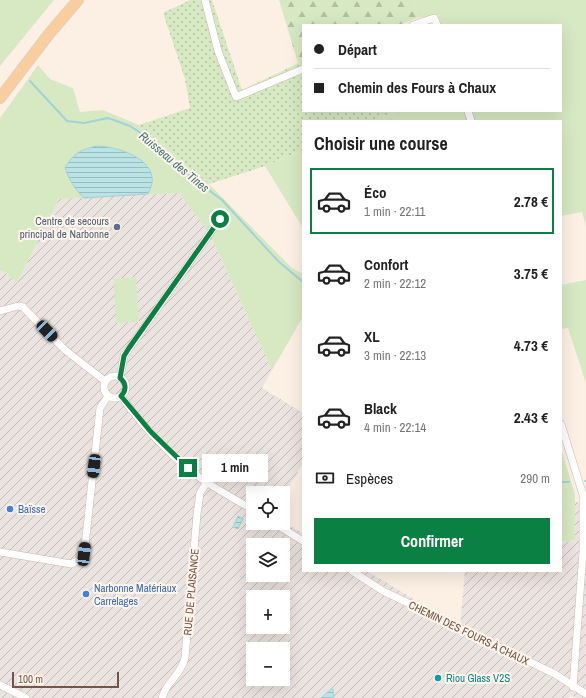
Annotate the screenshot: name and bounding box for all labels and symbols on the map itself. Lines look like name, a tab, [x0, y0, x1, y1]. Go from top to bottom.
water label: Ruisseau des Tines	[136, 128, 212, 196]
route start	[211, 210, 229, 228]
place label: Centre de secours principal de Narbonne	[20, 214, 109, 241]
marker: Centre de secours principal de Narbonne	[112, 222, 122, 232]
car	[34, 318, 60, 344]
car	[87, 453, 101, 479]
callout: 1 min	[202, 454, 268, 482]
route end	[179, 459, 197, 477]
place label: Baïsse	[18, 502, 46, 516]
marker: Baïsse	[5, 504, 15, 514]
car	[77, 541, 91, 567]
street label: RUE DE PLAISANCE	[180, 548, 202, 636]
place label: Narbonne Matériaux Carrelages	[94, 581, 177, 608]
marker: Narbonne Matériaux Carrelages	[81, 589, 91, 599]
street label: CHEMIN DES FOURS À CHAUX	[406, 598, 532, 668]
scale bar	[12, 670, 119, 689]
place label: Riou Glass V2S	[446, 671, 510, 685]
marker: Riou Glass V2S	[433, 673, 443, 683]

